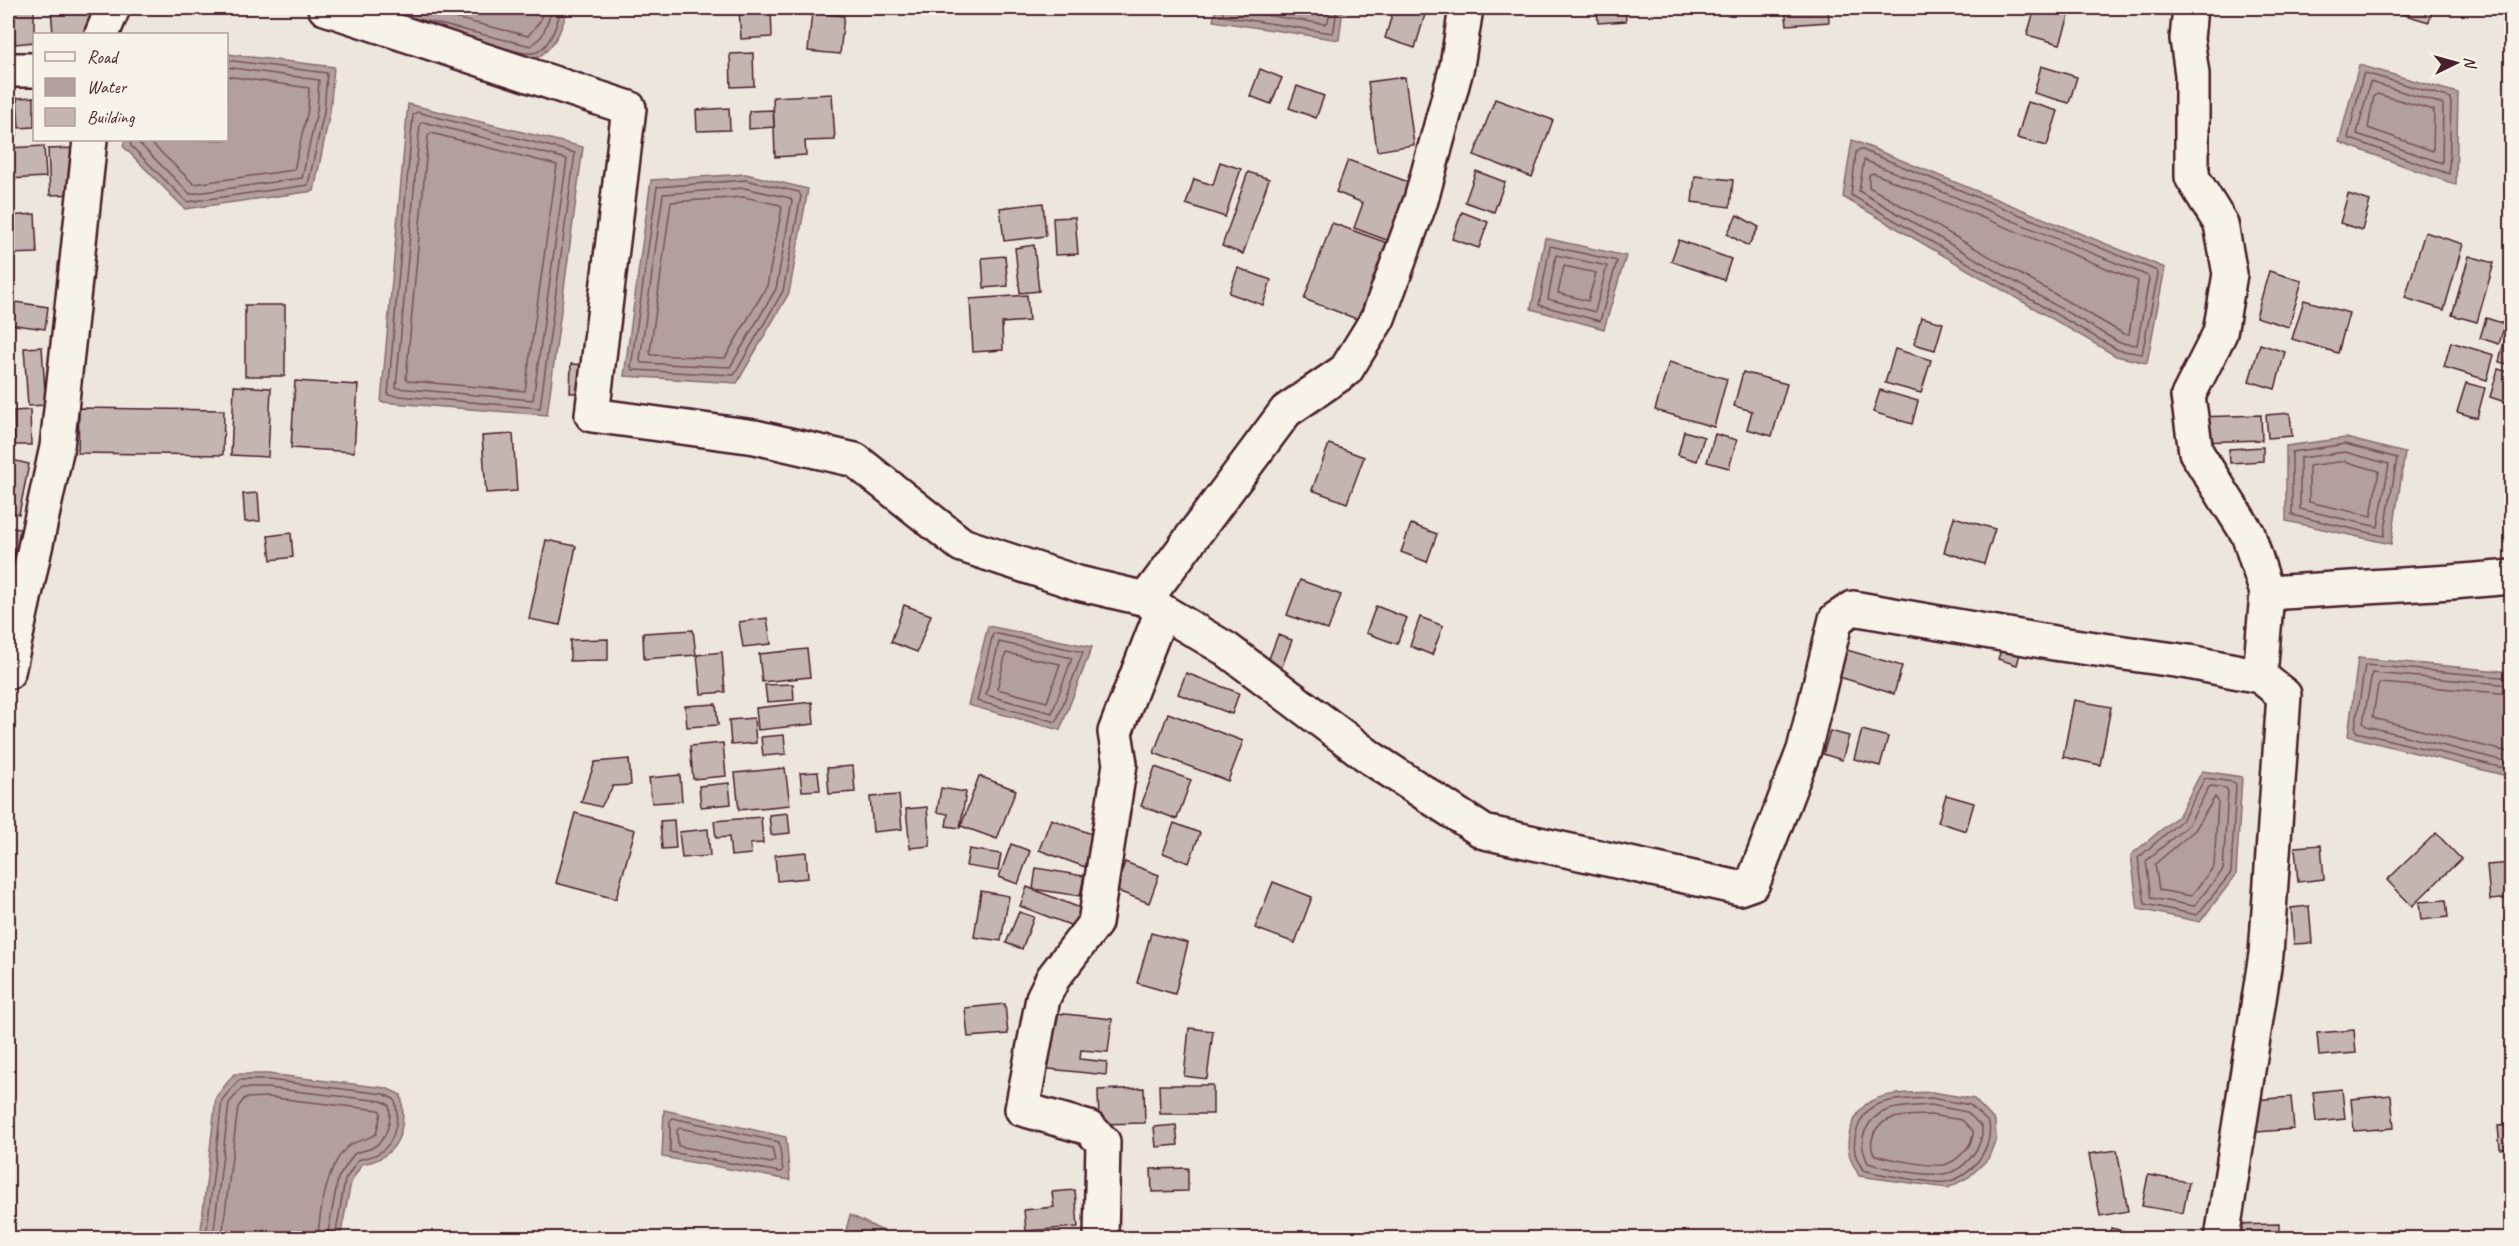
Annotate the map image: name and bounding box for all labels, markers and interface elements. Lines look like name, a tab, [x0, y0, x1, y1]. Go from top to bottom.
legend	[33, 33, 228, 141]
north arrow	[2426, 33, 2486, 93]
text: Road	[87, 46, 120, 68]
text: N	[2460, 56, 2481, 71]
text: Water	[87, 76, 128, 98]
text: Building	[87, 106, 136, 128]

